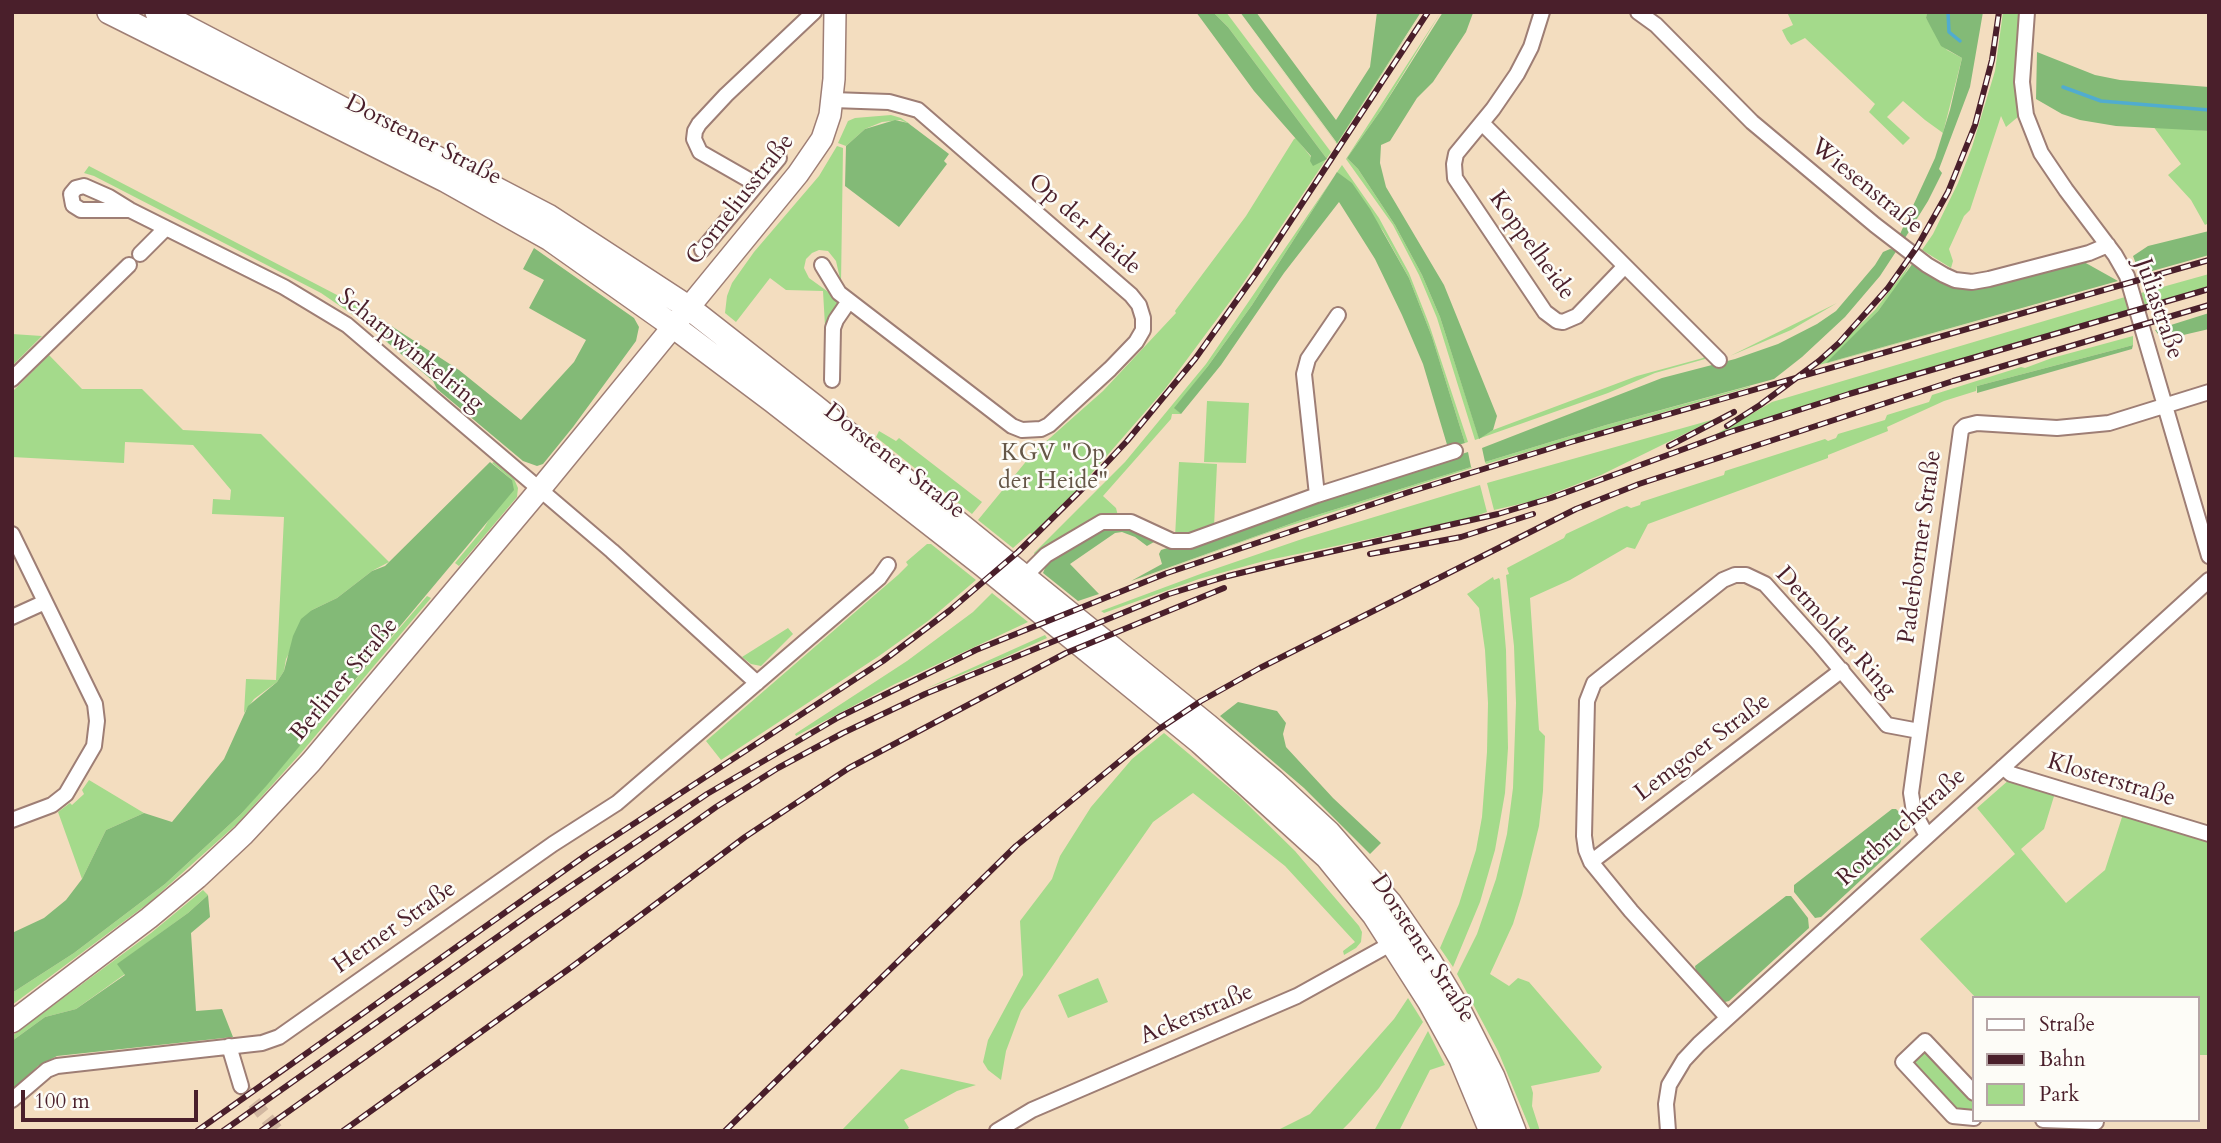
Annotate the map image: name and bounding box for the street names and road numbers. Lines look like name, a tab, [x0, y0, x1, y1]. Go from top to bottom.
street label: Dorstener Straße	[340, 89, 506, 193]
street label: Corneliusstraße	[681, 129, 801, 271]
street label: Wiesenstraße	[1804, 133, 1928, 241]
street label: Op der Heide	[1022, 168, 1146, 282]
street label: Koppelheide	[1482, 186, 1580, 306]
street label: Juliastraße	[2127, 255, 2189, 363]
street label: Scharpwinkelring	[331, 283, 489, 419]
street label: Dorstener Straße	[818, 398, 970, 526]
street label: Paderborner Straße	[1893, 448, 1949, 646]
street label: Detmolder Ring	[1769, 561, 1901, 705]
street label: Berliner Straße	[285, 612, 405, 748]
street label: Lemgoer Straße	[1630, 688, 1776, 808]
street label: Klosterstraße	[2044, 748, 2178, 814]
street label: Rottbruchstraße	[1832, 763, 1972, 893]
street label: Dorstener Straße	[1363, 869, 1481, 1029]
street label: Herner Straße	[328, 875, 462, 981]
street label: Ackerstraße	[1136, 978, 1258, 1052]

